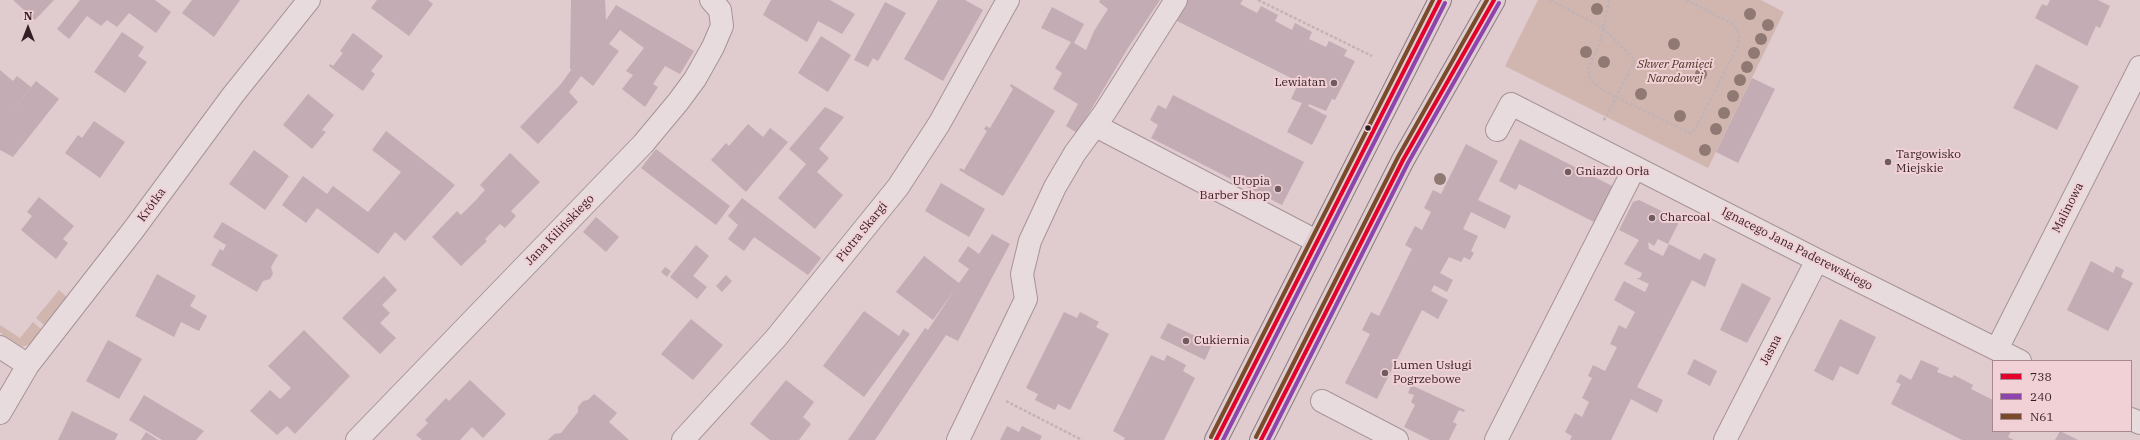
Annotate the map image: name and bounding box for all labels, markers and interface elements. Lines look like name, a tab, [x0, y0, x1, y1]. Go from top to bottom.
north arrow	[8, 8, 48, 48]
text: N	[24, 9, 32, 23]
park label: Skwer Pamięci Narodowej	[1637, 58, 1713, 86]
place label: Lewiatan	[1274, 76, 1326, 90]
marker: Lewiatan	[1329, 78, 1339, 88]
unlabelled marker	[1363, 123, 1373, 133]
place label: Targowisko Miejskie	[1896, 148, 1961, 176]
marker: Targowisko Miejskie	[1883, 157, 1893, 167]
place label: Gniazdo Orła	[1576, 165, 1650, 179]
marker: Gniazdo Orła	[1563, 167, 1573, 177]
place label: Utopia Barber Shop	[1200, 175, 1270, 203]
street label: Malinowa	[2049, 180, 2087, 236]
marker: Utopia Barber Shop	[1273, 184, 1283, 194]
street label: Krótka	[135, 185, 169, 225]
street label: Jana Kilińskiego	[523, 192, 597, 268]
street label: Piotra Skargi	[833, 199, 891, 265]
street label: Ignacego Jana Paderewskiego	[1719, 205, 1875, 293]
place label: Charcoal	[1660, 211, 1710, 225]
marker: Charcoal	[1647, 213, 1657, 223]
street label: Jasna	[1757, 332, 1785, 368]
place label: Cukiernia	[1194, 334, 1250, 348]
marker: Cukiernia	[1181, 336, 1191, 346]
place label: Lumen Usługi Pogrzebowe	[1393, 359, 1472, 387]
legend	[1992, 360, 2132, 432]
marker: Lumen Usługi Pogrzebowe	[1380, 368, 1390, 378]
text: 738	[2030, 369, 2052, 384]
text: 240	[2030, 389, 2052, 404]
text: N61	[2030, 409, 2054, 424]

